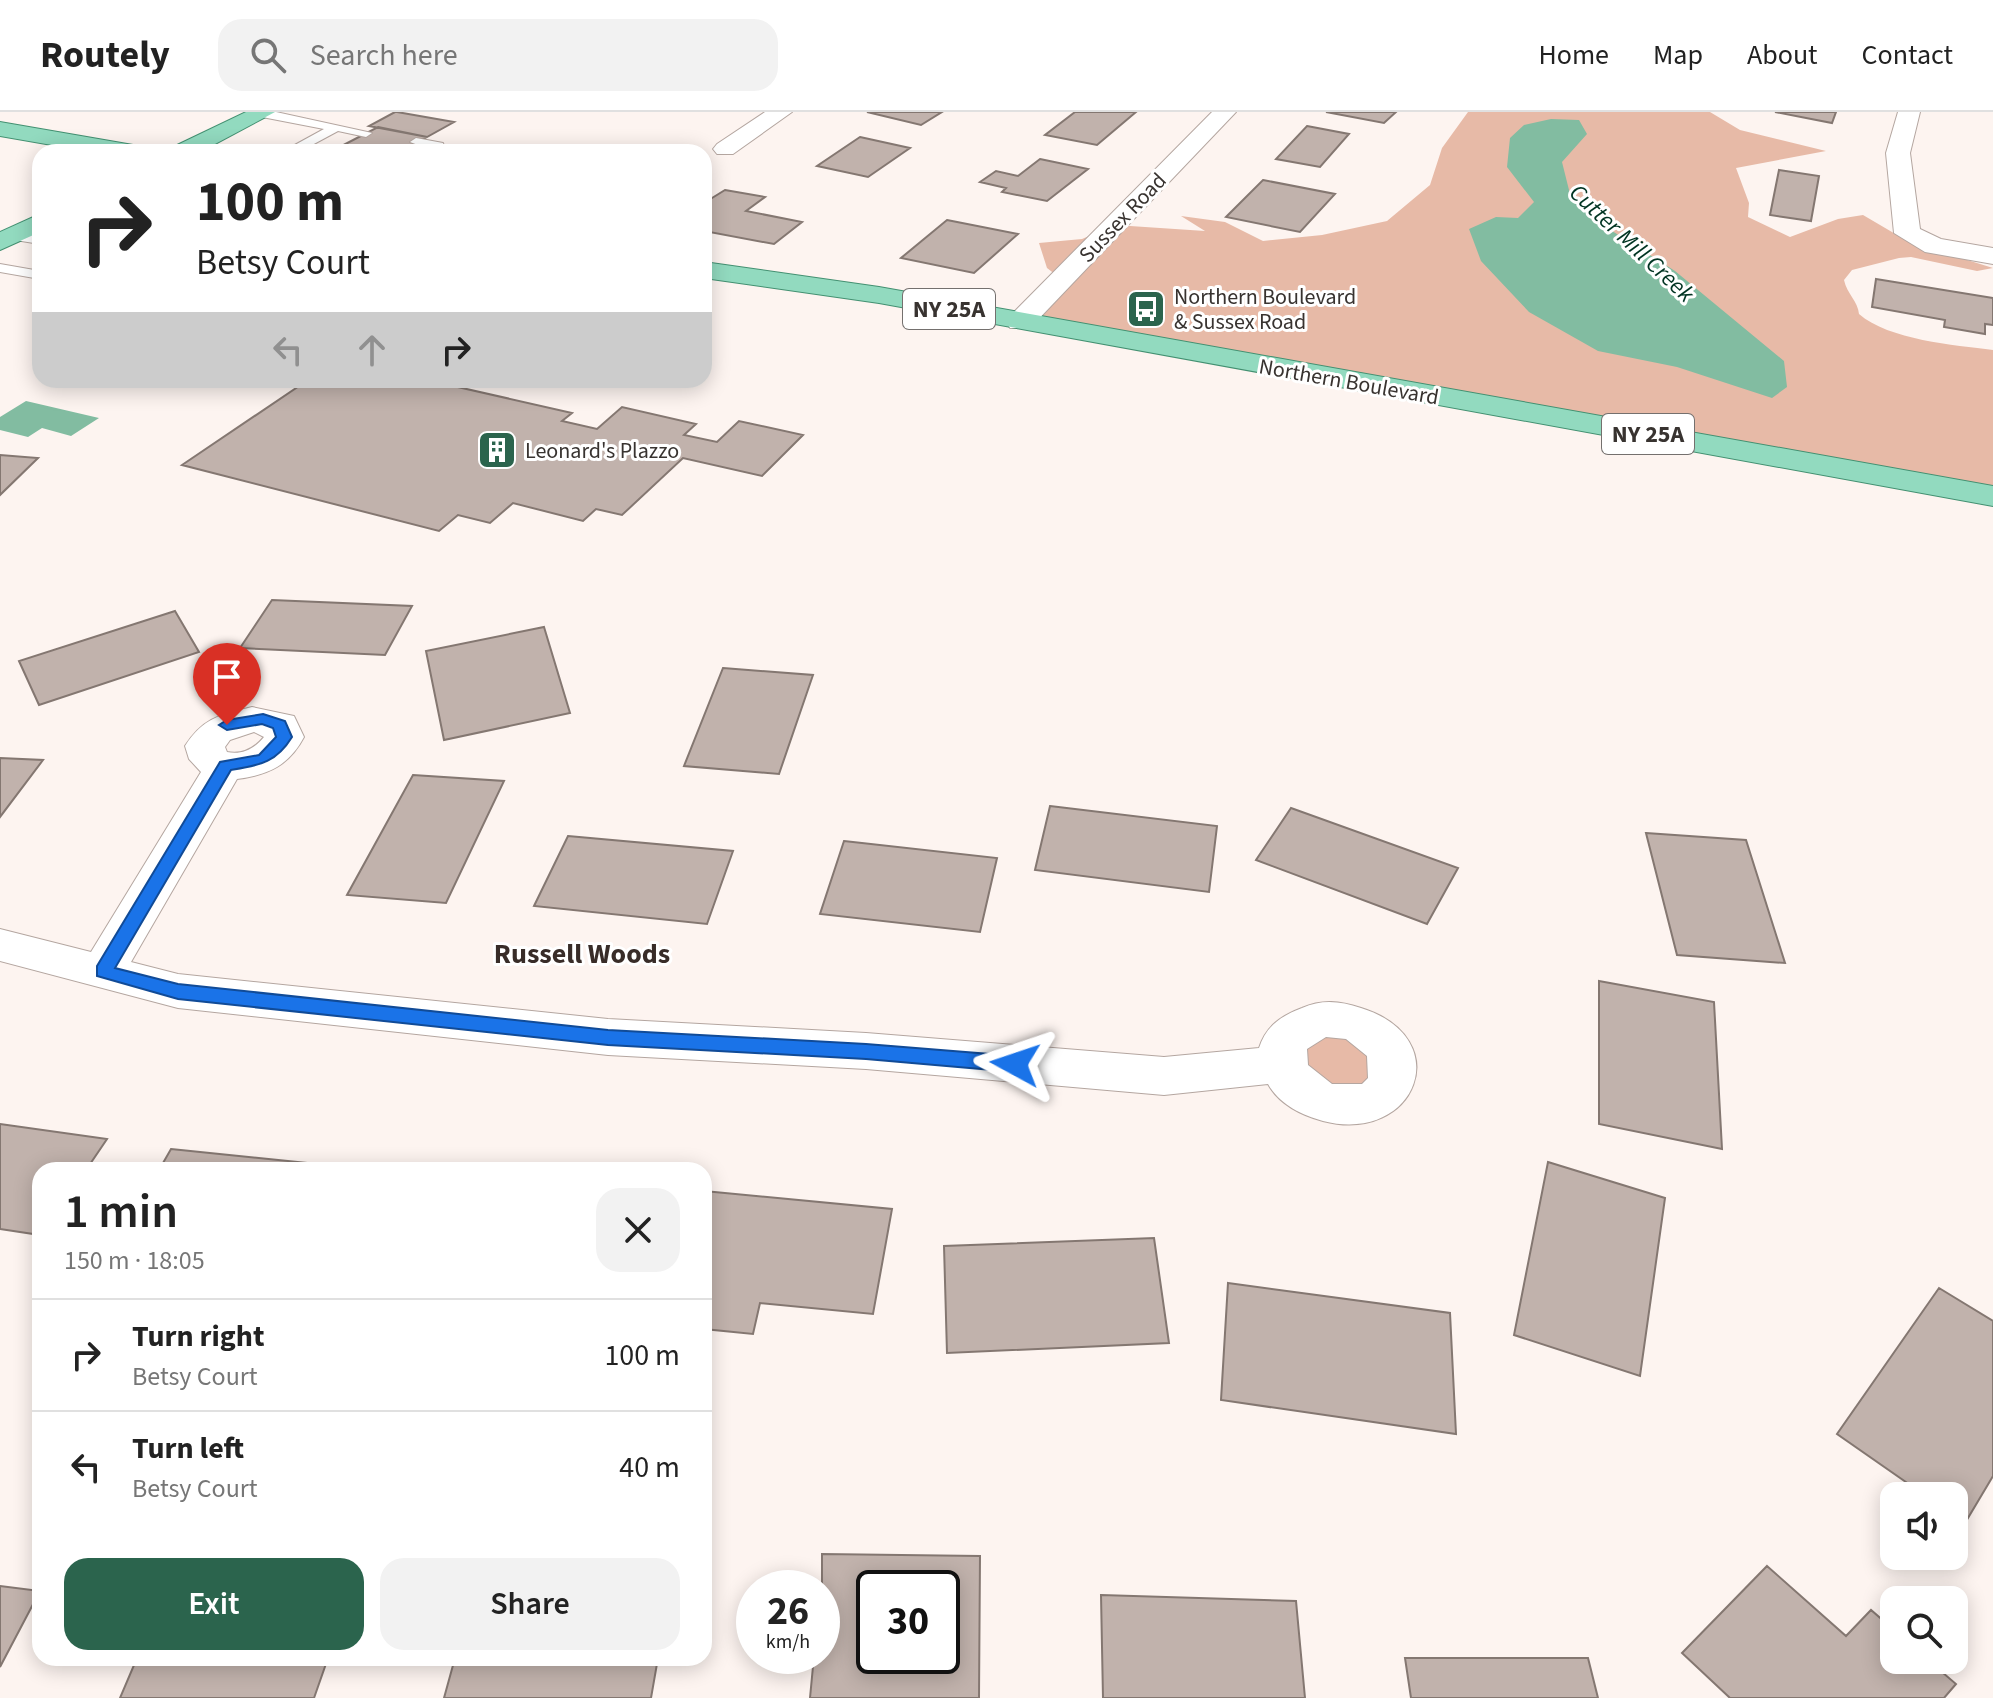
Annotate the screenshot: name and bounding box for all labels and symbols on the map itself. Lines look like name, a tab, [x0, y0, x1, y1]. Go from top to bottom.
street label: Sussex Road	[1071, 165, 1174, 270]
water label: Cutter Mill Creek	[1561, 176, 1703, 311]
place label: Northern Boulevard & Sussex Road	[1174, 281, 1356, 338]
bus stop icon: Northern Boulevard & Sussex Road	[1125, 288, 1167, 330]
road number: NY 25A	[903, 289, 995, 329]
street label: Northern Boulevard	[1256, 350, 1441, 414]
road number: NY 25A	[1602, 414, 1694, 454]
building icon: Leonard's Plazzo	[476, 429, 518, 471]
place label: Leonard's Plazzo	[525, 435, 679, 467]
pin	[193, 643, 261, 725]
district label: Russell Woods	[494, 934, 670, 974]
position arrow	[973, 1022, 1057, 1106]
speed limit sign: 30	[856, 1570, 960, 1674]

